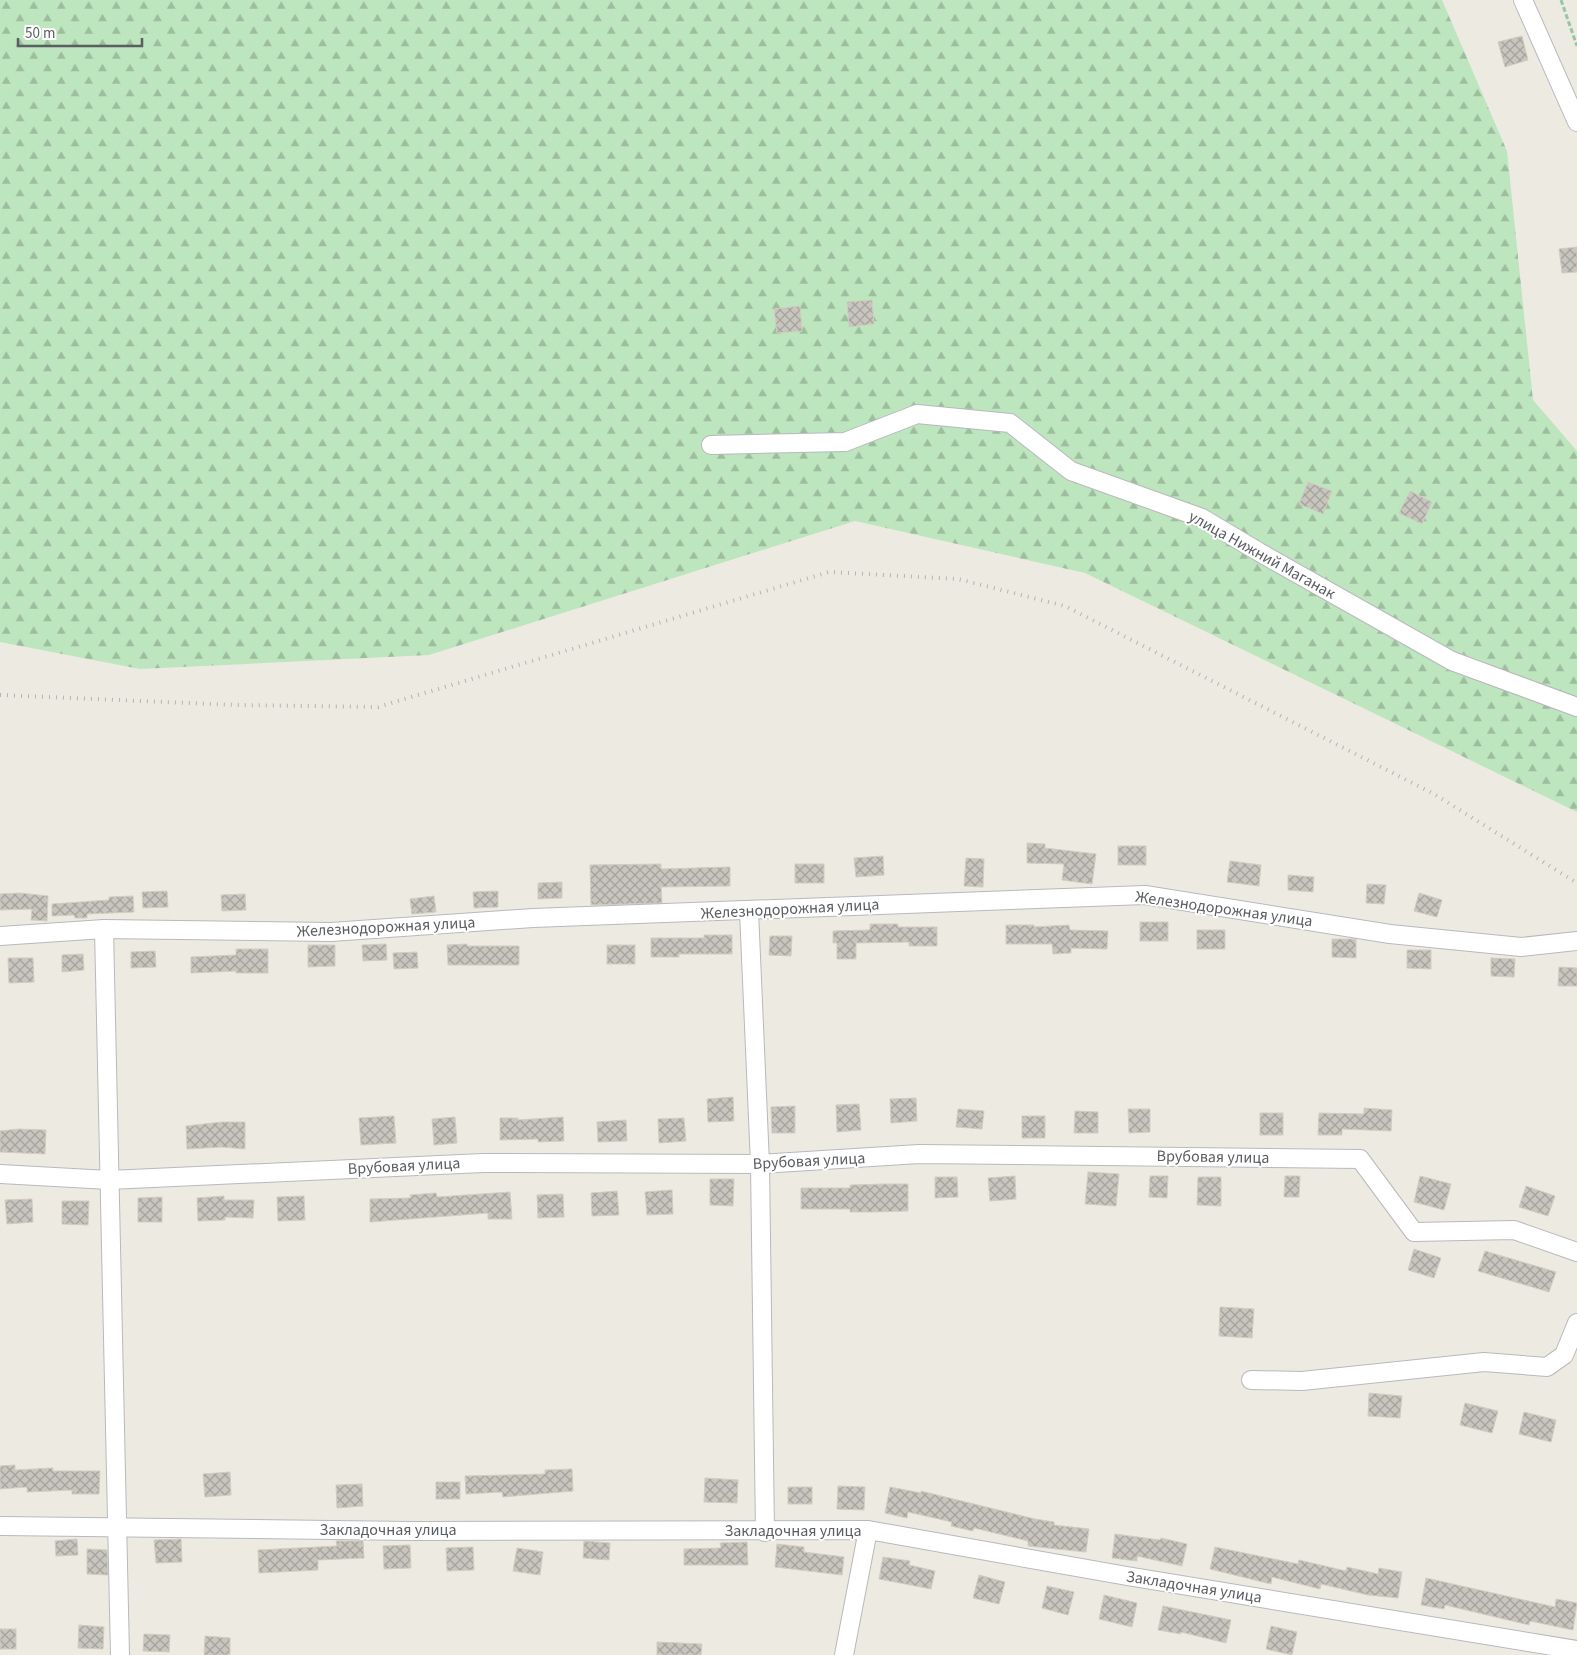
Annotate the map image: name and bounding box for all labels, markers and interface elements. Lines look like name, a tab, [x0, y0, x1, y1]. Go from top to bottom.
scale bar	[18, 15, 141, 47]
text: 50 m	[25, 23, 55, 44]
street label: улица Нижний Маганак	[1185, 505, 1339, 605]
street label: Железнодорожная улица	[1134, 886, 1314, 932]
street label: Железнодорожная улица	[700, 893, 880, 925]
street label: Железнодорожная улица	[296, 911, 476, 943]
street label: Врубовая улица	[1156, 1145, 1270, 1169]
street label: Врубовая улица	[752, 1147, 866, 1175]
street label: Врубовая улица	[347, 1152, 461, 1180]
street label: Закладочная улица	[319, 1519, 457, 1541]
street label: Закладочная улица	[724, 1520, 862, 1542]
street label: Закладочная улица	[1125, 1565, 1263, 1609]

